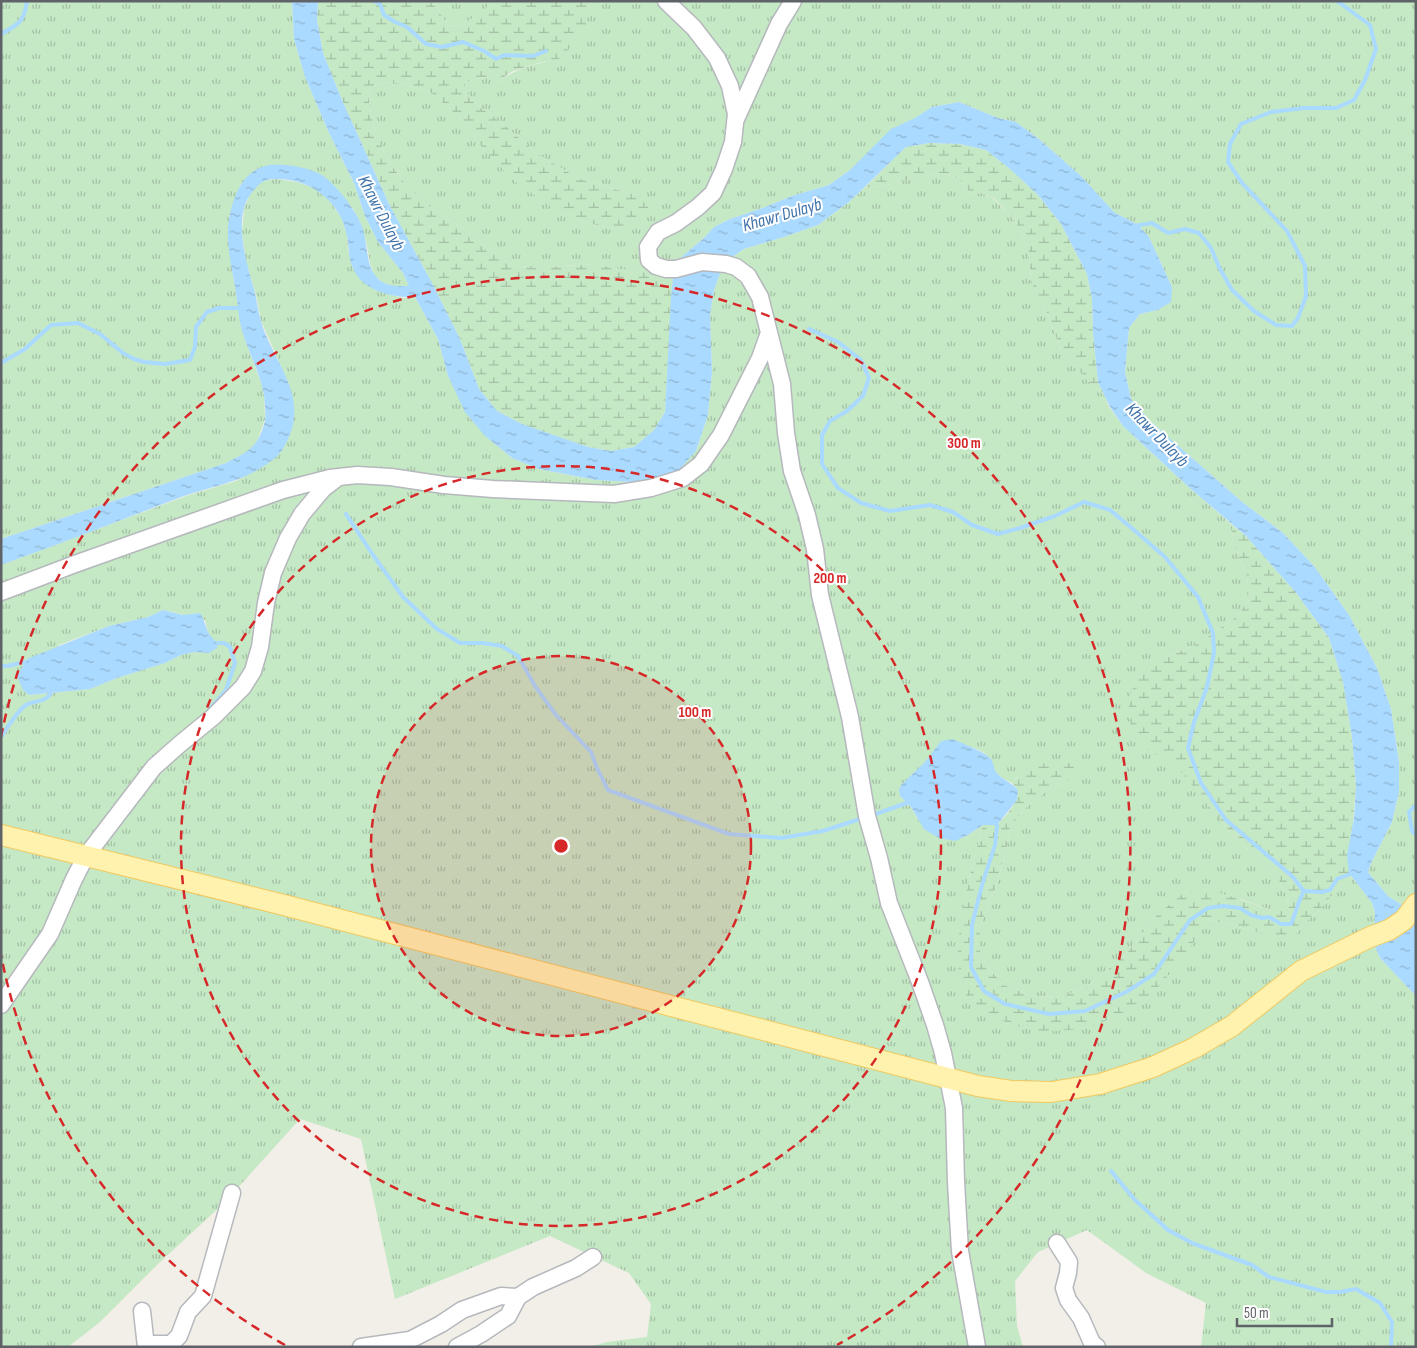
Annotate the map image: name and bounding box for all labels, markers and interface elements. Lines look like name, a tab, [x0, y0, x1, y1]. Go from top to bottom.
water label: Khawr Dulayb	[353, 172, 409, 255]
water label: Khawr Dulayb	[740, 193, 825, 236]
water label: Khawr Dulayb	[1121, 398, 1193, 472]
text: 300 m	[947, 434, 981, 453]
text: 200 m	[813, 569, 847, 588]
text: 100 m	[679, 703, 711, 722]
centre of rings	[552, 837, 570, 855]
scale bar	[1237, 1296, 1332, 1328]
text: 50 m	[1244, 1304, 1269, 1323]

